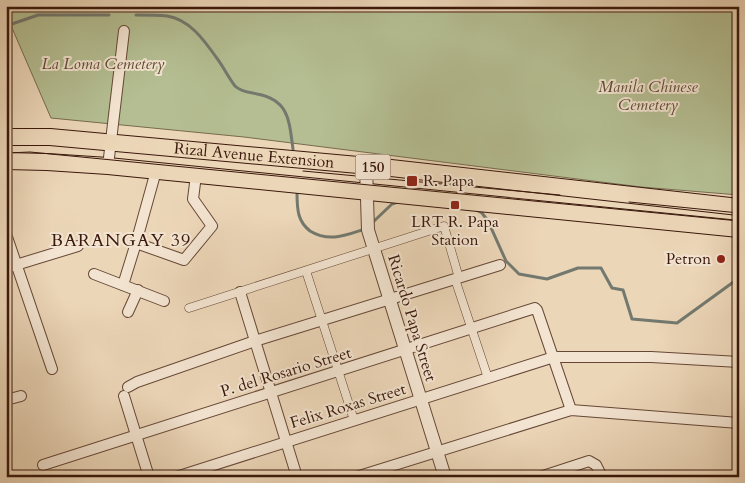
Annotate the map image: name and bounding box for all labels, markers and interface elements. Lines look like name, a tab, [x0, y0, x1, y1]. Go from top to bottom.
park label: La Loma Cemetery	[41, 53, 165, 75]
park label: Manila Chinese Cemetery	[598, 76, 699, 116]
street label: Rizal Avenue Extension	[173, 137, 335, 174]
road number: 150	[356, 154, 390, 180]
place label: R. Papa	[423, 170, 474, 192]
marker: R. Papa	[405, 174, 419, 188]
marker: LRT R. Papa Station	[449, 199, 461, 211]
place label: LRT R. Papa Station	[411, 211, 499, 251]
district label: BARANGAY 39	[51, 228, 191, 253]
place label: Petron	[666, 248, 711, 270]
street label: Ricardo Papa Street	[382, 252, 442, 384]
marker: Petron	[715, 253, 727, 265]
street label: P. del Rosario Street	[218, 342, 354, 402]
street label: Felix Roxas Street	[287, 378, 409, 434]

